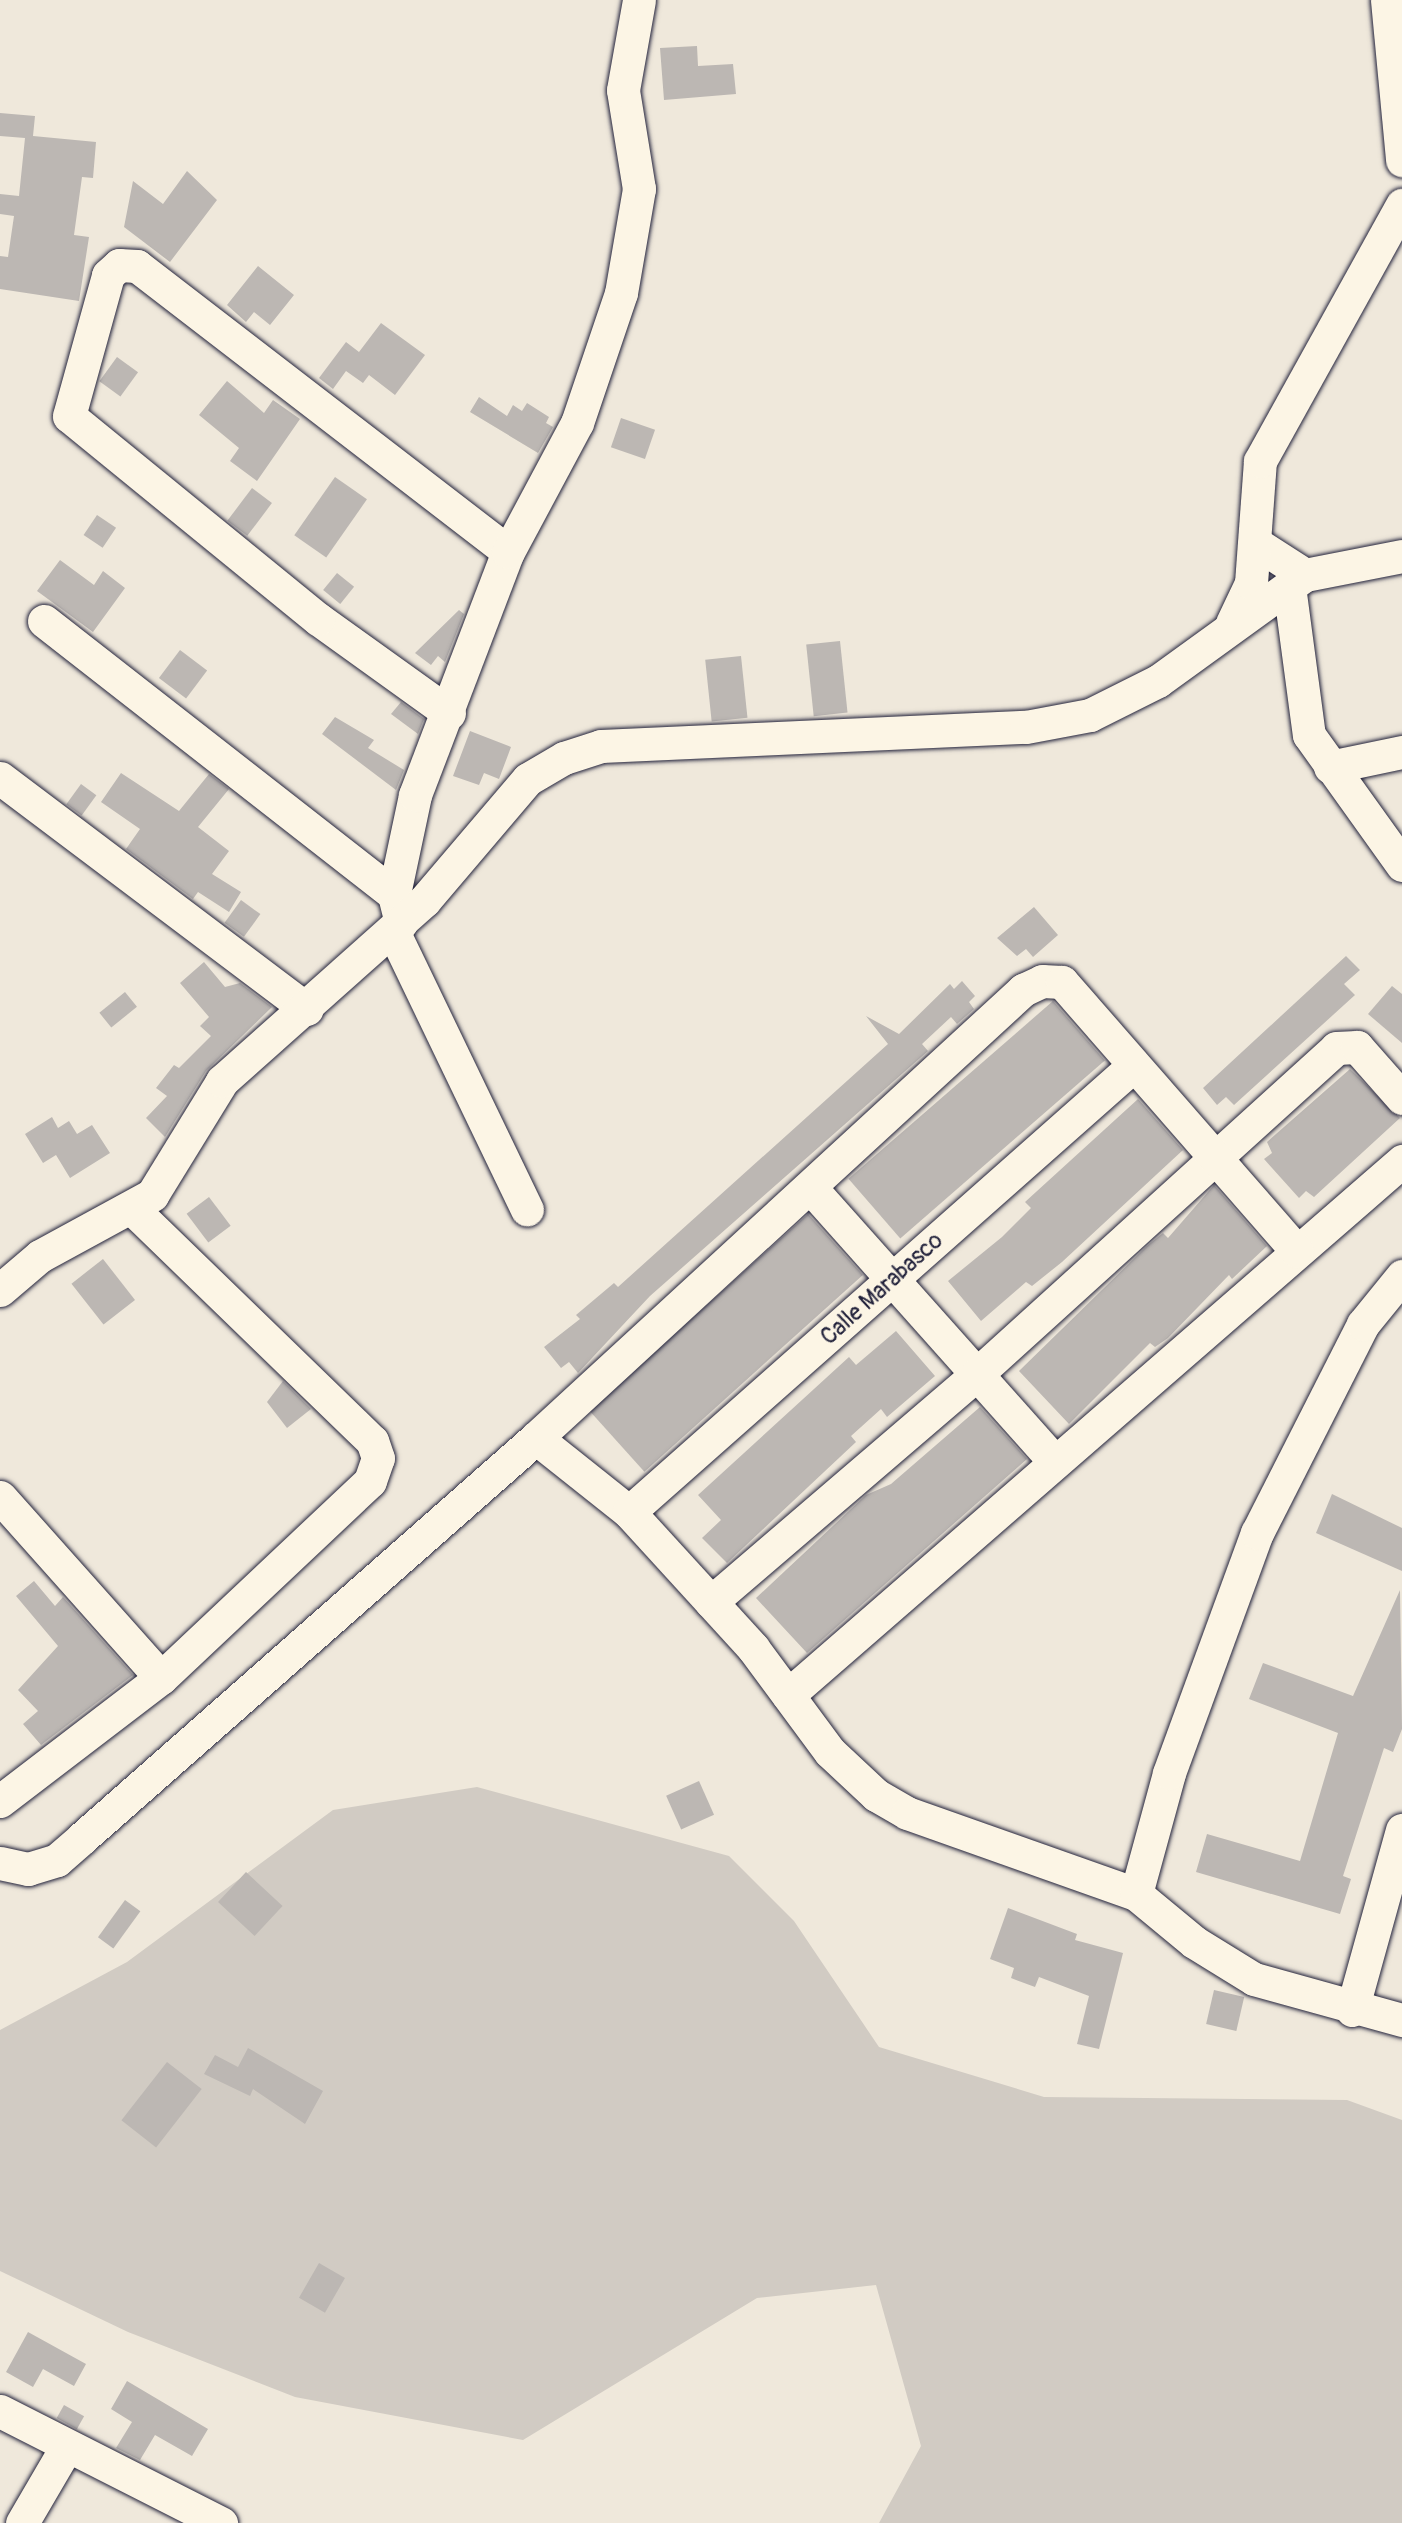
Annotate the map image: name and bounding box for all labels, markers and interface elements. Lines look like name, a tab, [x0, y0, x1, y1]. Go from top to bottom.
street label: Calle Marabasco	[815, 1227, 949, 1351]

